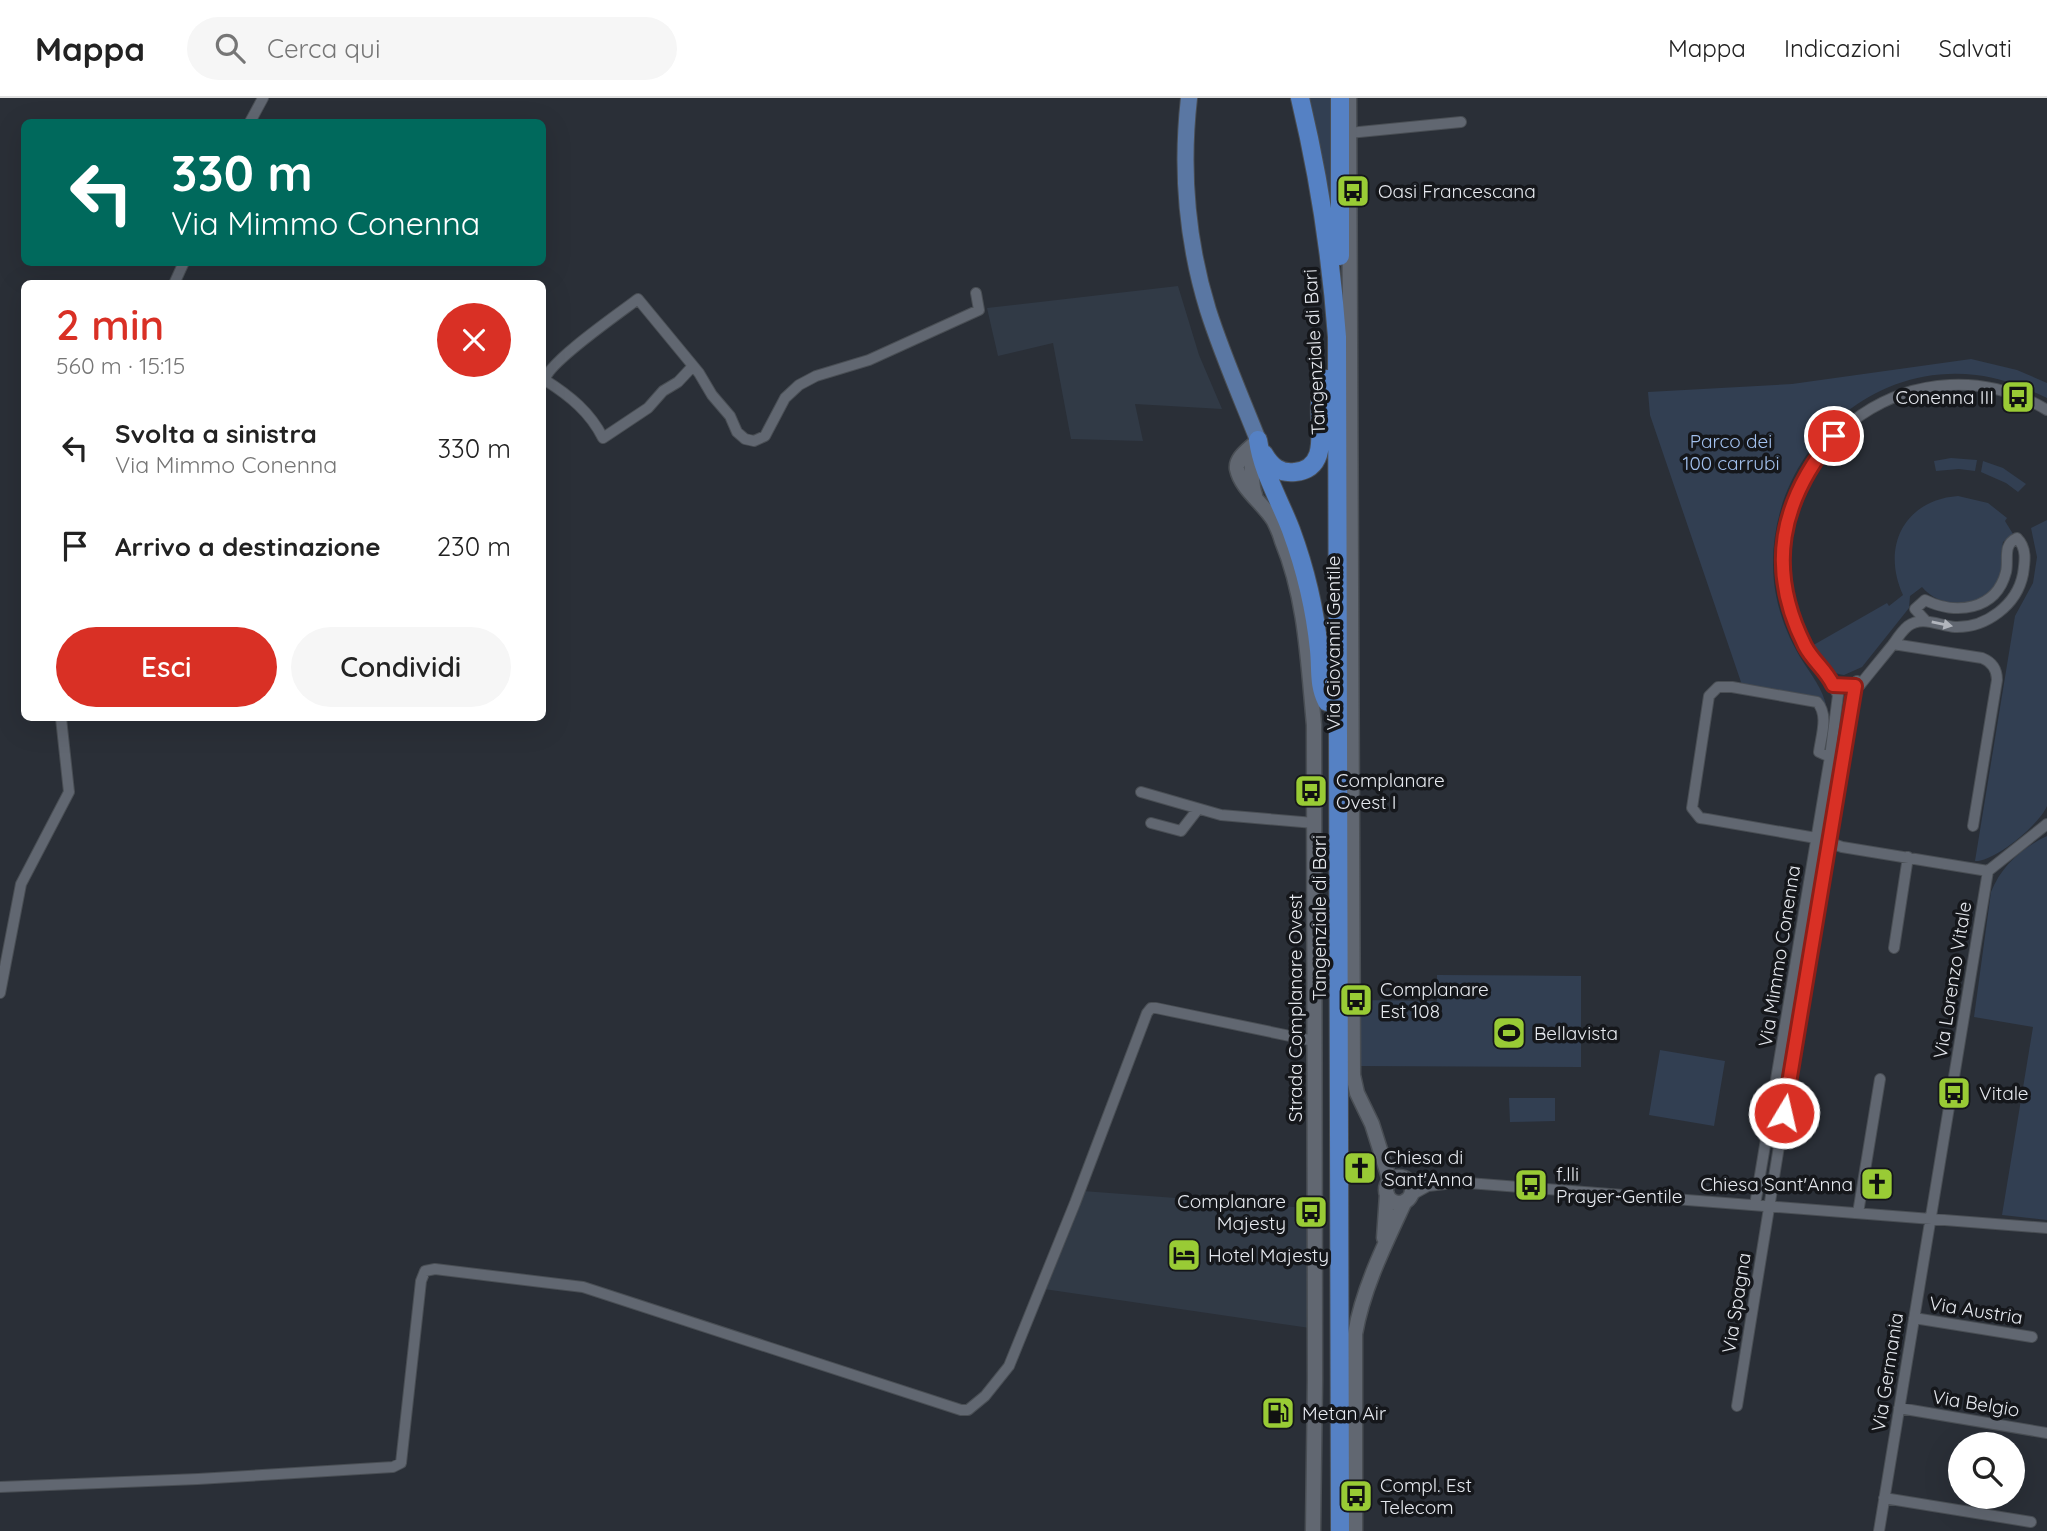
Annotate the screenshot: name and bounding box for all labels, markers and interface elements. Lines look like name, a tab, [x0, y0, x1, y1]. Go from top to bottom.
search box	[187, 17, 677, 80]
text: Mappa	[35, 28, 145, 69]
icon: search	[211, 29, 249, 67]
text: Cerca qui	[267, 32, 380, 65]
text: Mappa	[1668, 33, 1746, 63]
text: Indicazioni	[1784, 33, 1901, 63]
text: Salvati	[1939, 33, 2012, 63]
text: 330 m	[171, 142, 313, 203]
icon: left	[56, 147, 147, 238]
bus stop icon: Oasi Francescana	[1334, 172, 1372, 210]
place label: Oasi Francescana	[1378, 179, 1536, 203]
text: Via Mimmo Conenna	[171, 203, 480, 243]
street label: Tangenziale di Bari	[1298, 268, 1330, 436]
text: 2 min	[56, 298, 164, 351]
button: close	[437, 303, 511, 377]
text: 560 m · 15:15	[56, 351, 185, 380]
bus stop icon: Conenna III	[1999, 378, 2037, 416]
place label: Conenna III	[1895, 385, 1994, 409]
pin	[1804, 406, 1864, 466]
text: Svolta a sinistra	[115, 417, 317, 450]
icon: arrive	[1815, 417, 1853, 455]
icon: left	[56, 429, 94, 467]
park label: Parco dei 100 carrubi	[1682, 429, 1780, 475]
text: 330 m	[437, 432, 511, 465]
text: Via Mimmo Conenna	[115, 450, 337, 479]
icon: arrive	[56, 527, 94, 565]
text: Arrivo a destinazione	[115, 530, 381, 563]
text: 230 m	[437, 530, 511, 563]
street label: Via Giovanni Gentile	[1321, 555, 1345, 731]
one-way arrow	[1931, 619, 1953, 630]
button: Esci	[56, 627, 277, 707]
button: Condividi	[291, 627, 511, 707]
place label: Complanare Ovest I	[1336, 768, 1445, 814]
bus stop icon: Complanare Ovest I	[1292, 772, 1330, 810]
street label: Tangenziale di Bari	[1307, 835, 1331, 1001]
street label: Via Mimmo Conenna	[1753, 863, 1805, 1049]
street label: Strada Complanare Ovest	[1283, 894, 1307, 1122]
street label: Via Lorenzo Vitale	[1928, 900, 1976, 1060]
place label: Complanare Est 108	[1380, 977, 1489, 1023]
bus stop icon: Complanare Est 108	[1337, 981, 1375, 1019]
sports icon: Bellavista	[1490, 1014, 1528, 1052]
place label: Bellavista	[1534, 1021, 1618, 1045]
bus stop icon: Vitale	[1935, 1074, 1973, 1112]
position arrow	[1747, 1076, 1821, 1150]
place label: Vitale	[1979, 1081, 2029, 1105]
place label: Chiesa di Sant'Anna	[1384, 1145, 1473, 1191]
church icon: Chiesa di Sant'Anna	[1341, 1149, 1379, 1187]
place label: f.lli Prayer-Gentile	[1556, 1162, 1682, 1208]
church icon: Chiesa Sant'Anna	[1858, 1165, 1896, 1203]
bus stop icon: f.lli Prayer-Gentile	[1512, 1166, 1550, 1204]
place label: Chiesa Sant'Anna	[1700, 1172, 1853, 1196]
place label: Complanare Majesty	[1177, 1189, 1286, 1235]
bus stop icon: Complanare Majesty	[1292, 1193, 1330, 1231]
hotel icon: Hotel Majesty	[1165, 1236, 1203, 1274]
place label: Hotel Majesty	[1208, 1243, 1329, 1267]
street label: Via Spagna	[1716, 1251, 1756, 1355]
street label: Via Austria	[1927, 1291, 2025, 1329]
street label: Via Germania	[1866, 1311, 1908, 1433]
street label: Via Belgio	[1931, 1384, 2021, 1422]
fuel station icon: Metan Air	[1259, 1394, 1297, 1432]
place label: Metan Air	[1302, 1401, 1387, 1425]
map controls	[1948, 1432, 2025, 1509]
button: search	[1948, 1432, 2025, 1509]
place label: Compl. Est Telecom	[1380, 1473, 1472, 1519]
bus stop icon: Compl. Est Telecom	[1337, 1477, 1375, 1515]

